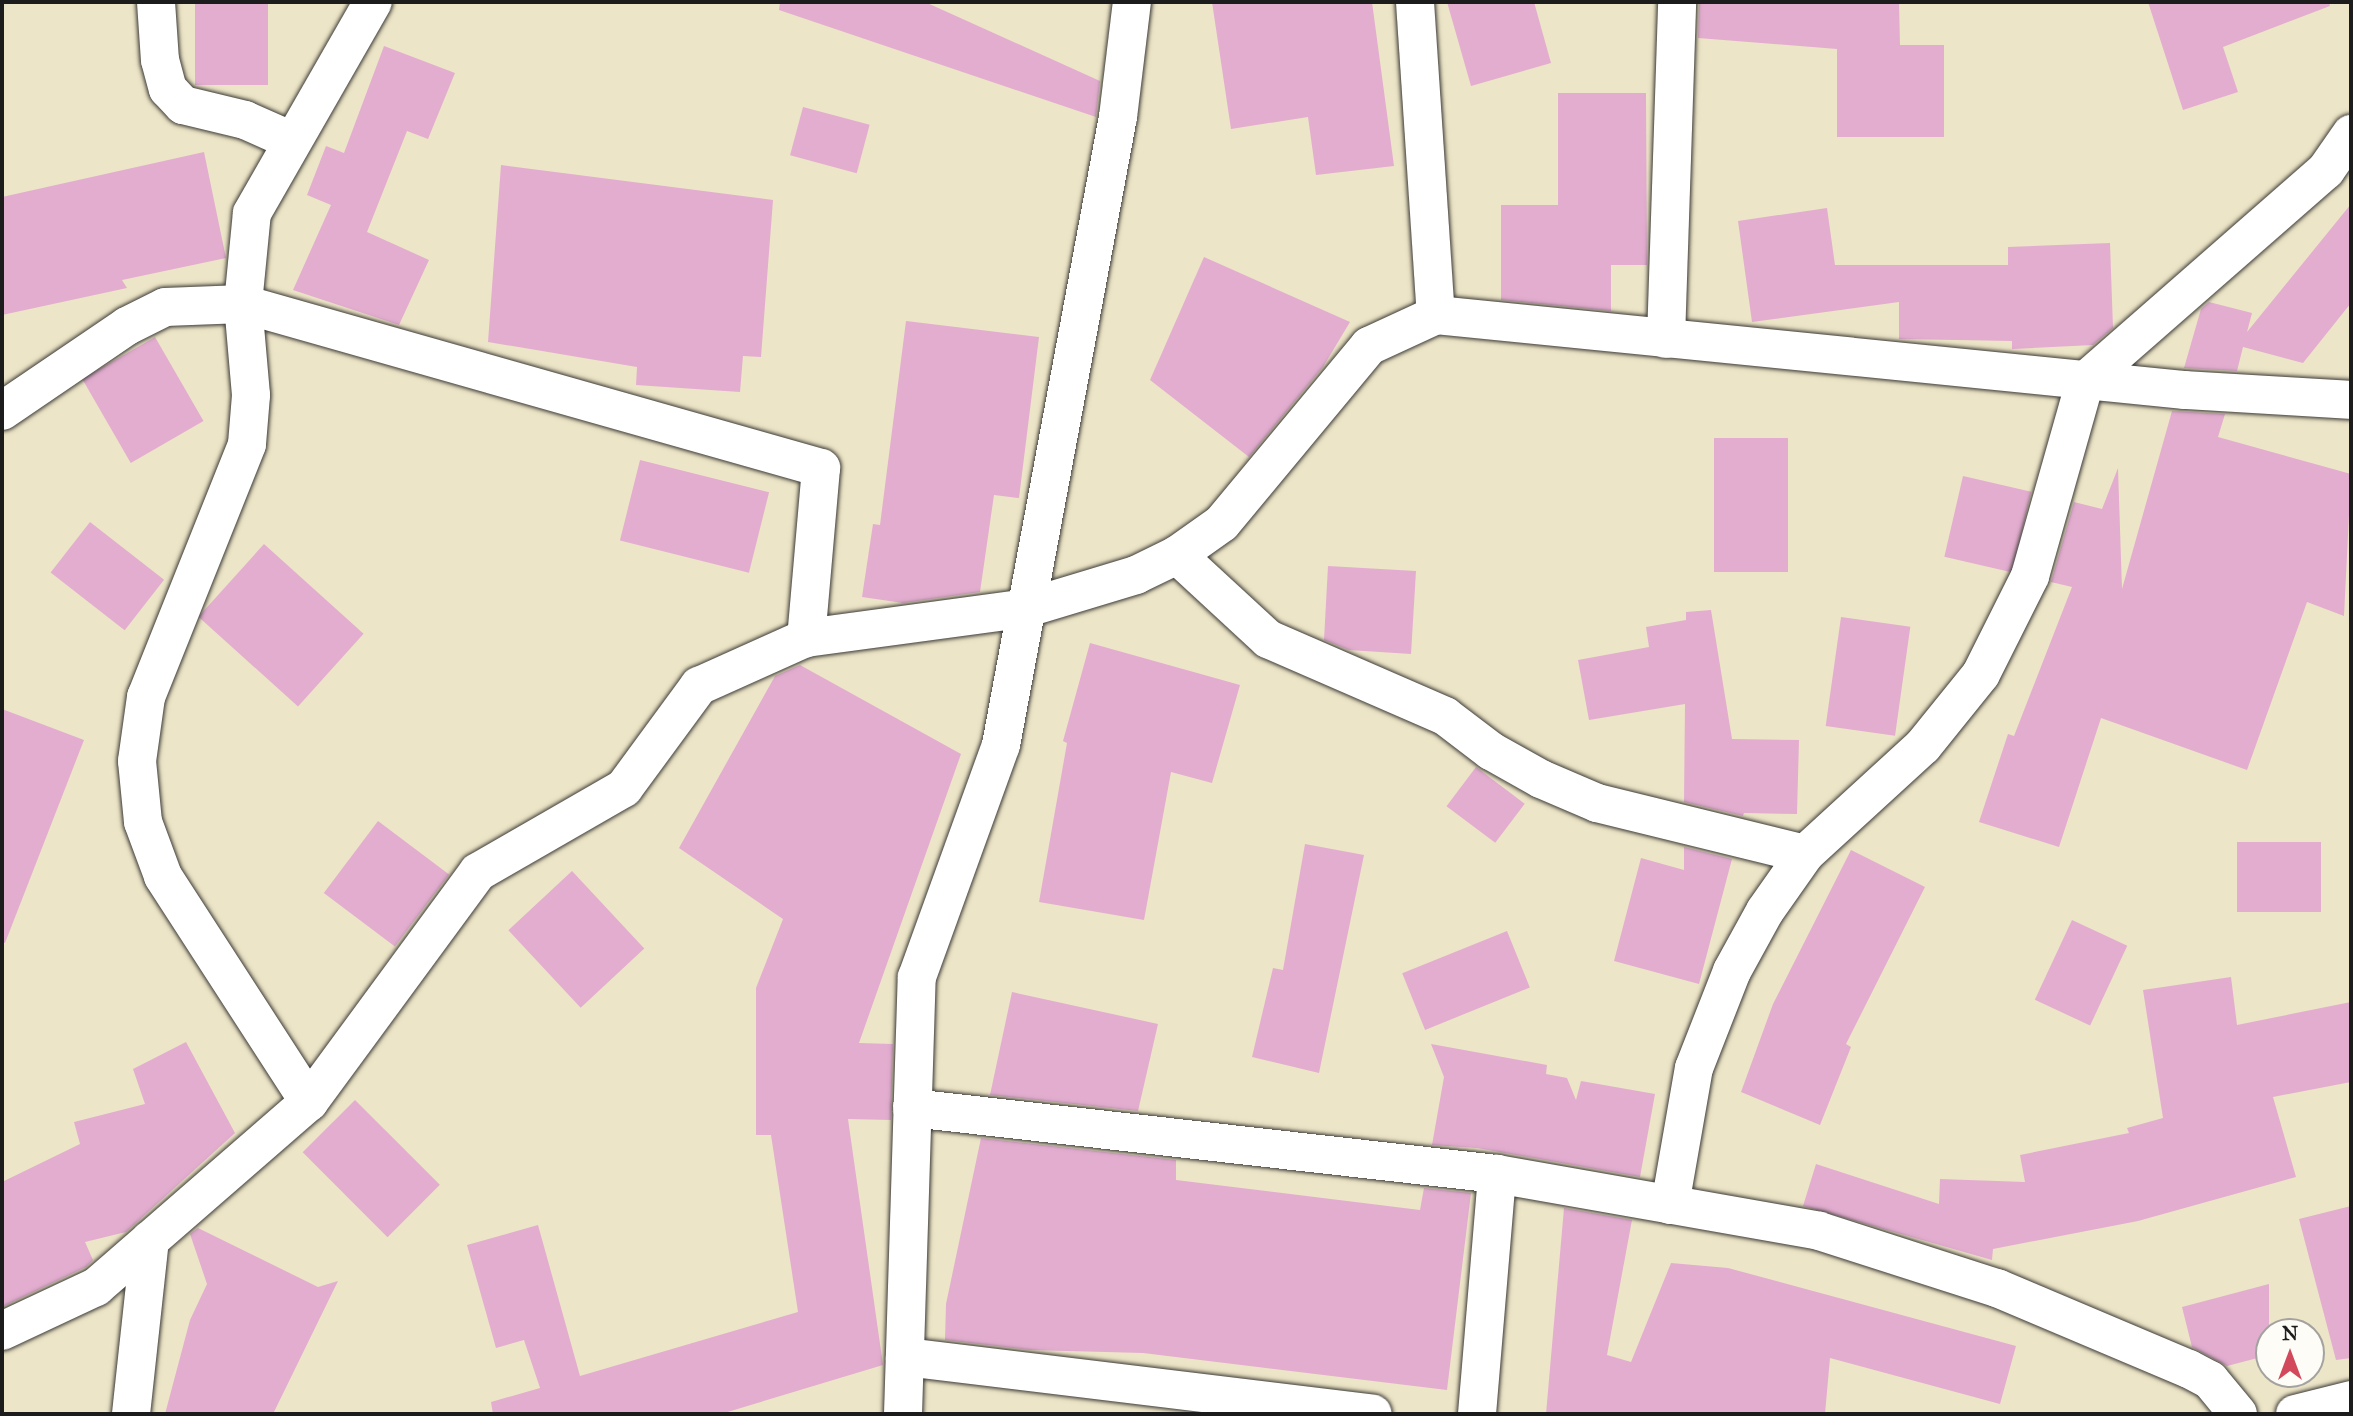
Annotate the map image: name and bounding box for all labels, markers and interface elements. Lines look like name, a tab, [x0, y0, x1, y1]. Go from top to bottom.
north arrow	[2255, 1318, 2325, 1388]
text: N	[2282, 1322, 2298, 1345]

